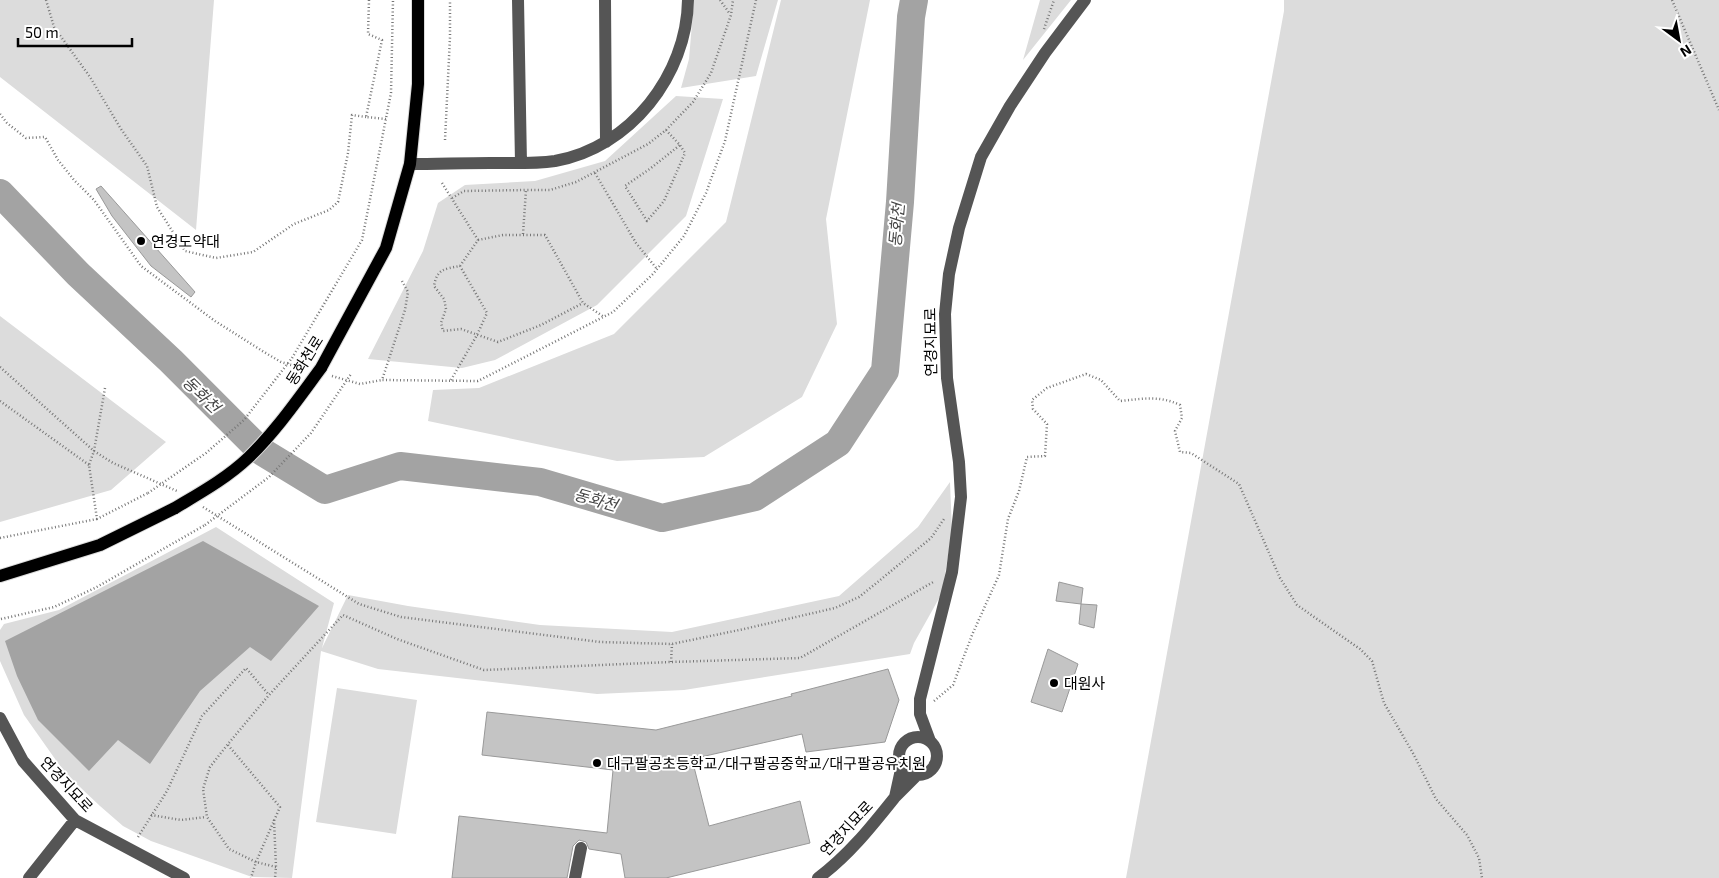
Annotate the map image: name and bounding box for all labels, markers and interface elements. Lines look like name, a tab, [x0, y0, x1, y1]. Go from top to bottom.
scale bar	[18, 15, 131, 47]
north arrow	[1654, 15, 1704, 65]
text: 50 m	[25, 23, 59, 41]
text: N	[1677, 42, 1695, 61]
water label: 동화천	[885, 200, 908, 248]
place label: 연경도약대	[151, 232, 220, 250]
marker: 연경도약대	[135, 235, 147, 247]
street label: 연경지묘로	[920, 307, 940, 377]
street label: 동화천로	[282, 332, 326, 388]
water label: 동화천	[180, 372, 226, 418]
water label: 동화천	[572, 484, 622, 515]
place label: 대원사	[1064, 674, 1106, 692]
marker: 대원사	[1048, 677, 1060, 689]
street label: 연경지묘로	[37, 753, 97, 815]
place label: 대구팔공초등학교/대구팔공중학교/대구팔공유치원	[607, 754, 926, 772]
marker: 대구팔공초등학교/대구팔공중학교/대구팔공유치원	[591, 757, 603, 769]
street label: 연경지묘로	[816, 797, 876, 859]

